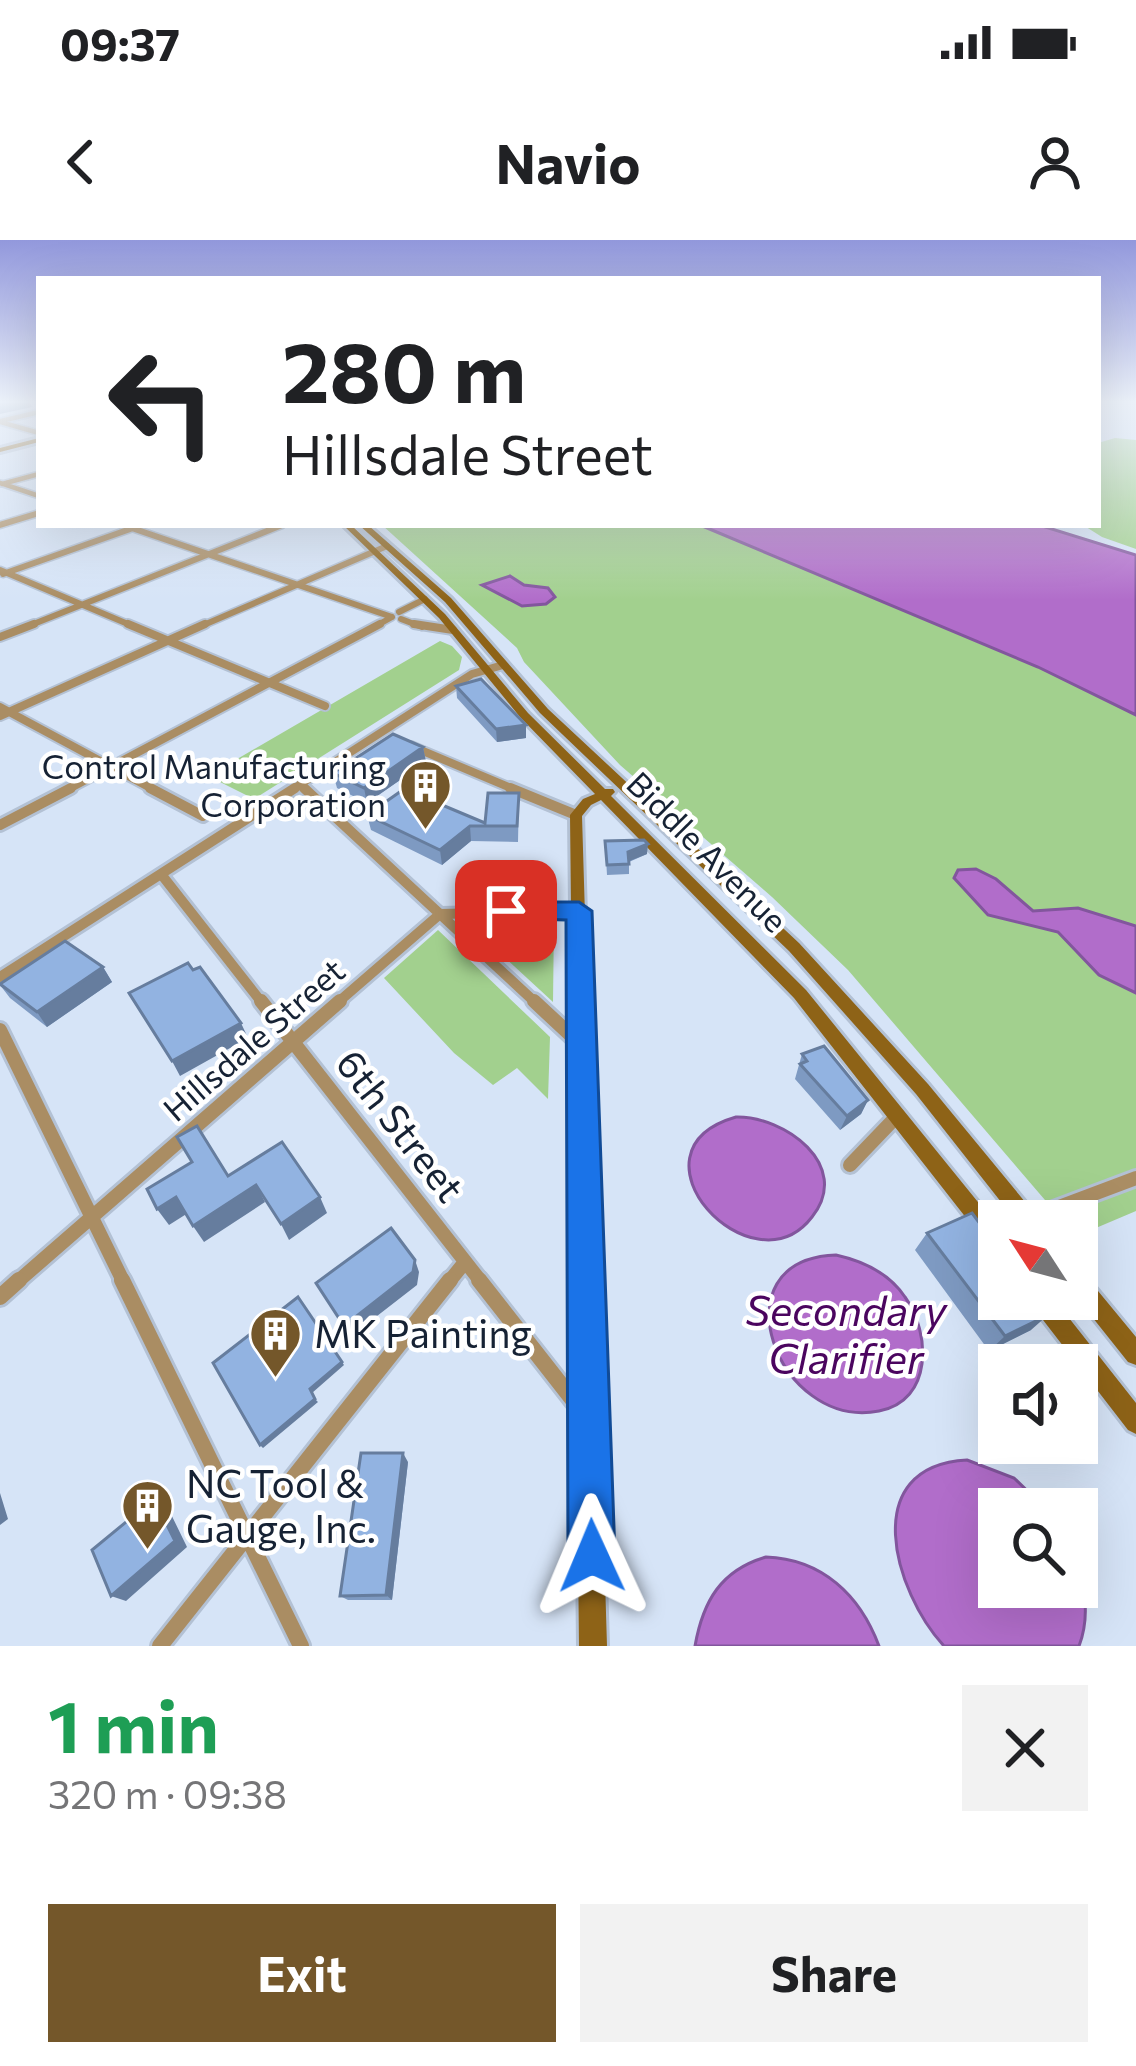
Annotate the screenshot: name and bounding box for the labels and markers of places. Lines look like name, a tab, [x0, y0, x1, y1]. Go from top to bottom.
place label: Control Manufacturing Corporation	[42, 745, 386, 824]
building icon: Control Manufacturing Corporation	[397, 758, 453, 832]
pin	[455, 860, 557, 962]
building icon: MK Painting	[247, 1306, 303, 1380]
place label: MK Painting	[314, 1308, 532, 1356]
place label: NC Tool & Gauge, Inc.	[186, 1458, 376, 1551]
building icon: NC Tool & Gauge, Inc.	[119, 1478, 175, 1552]

